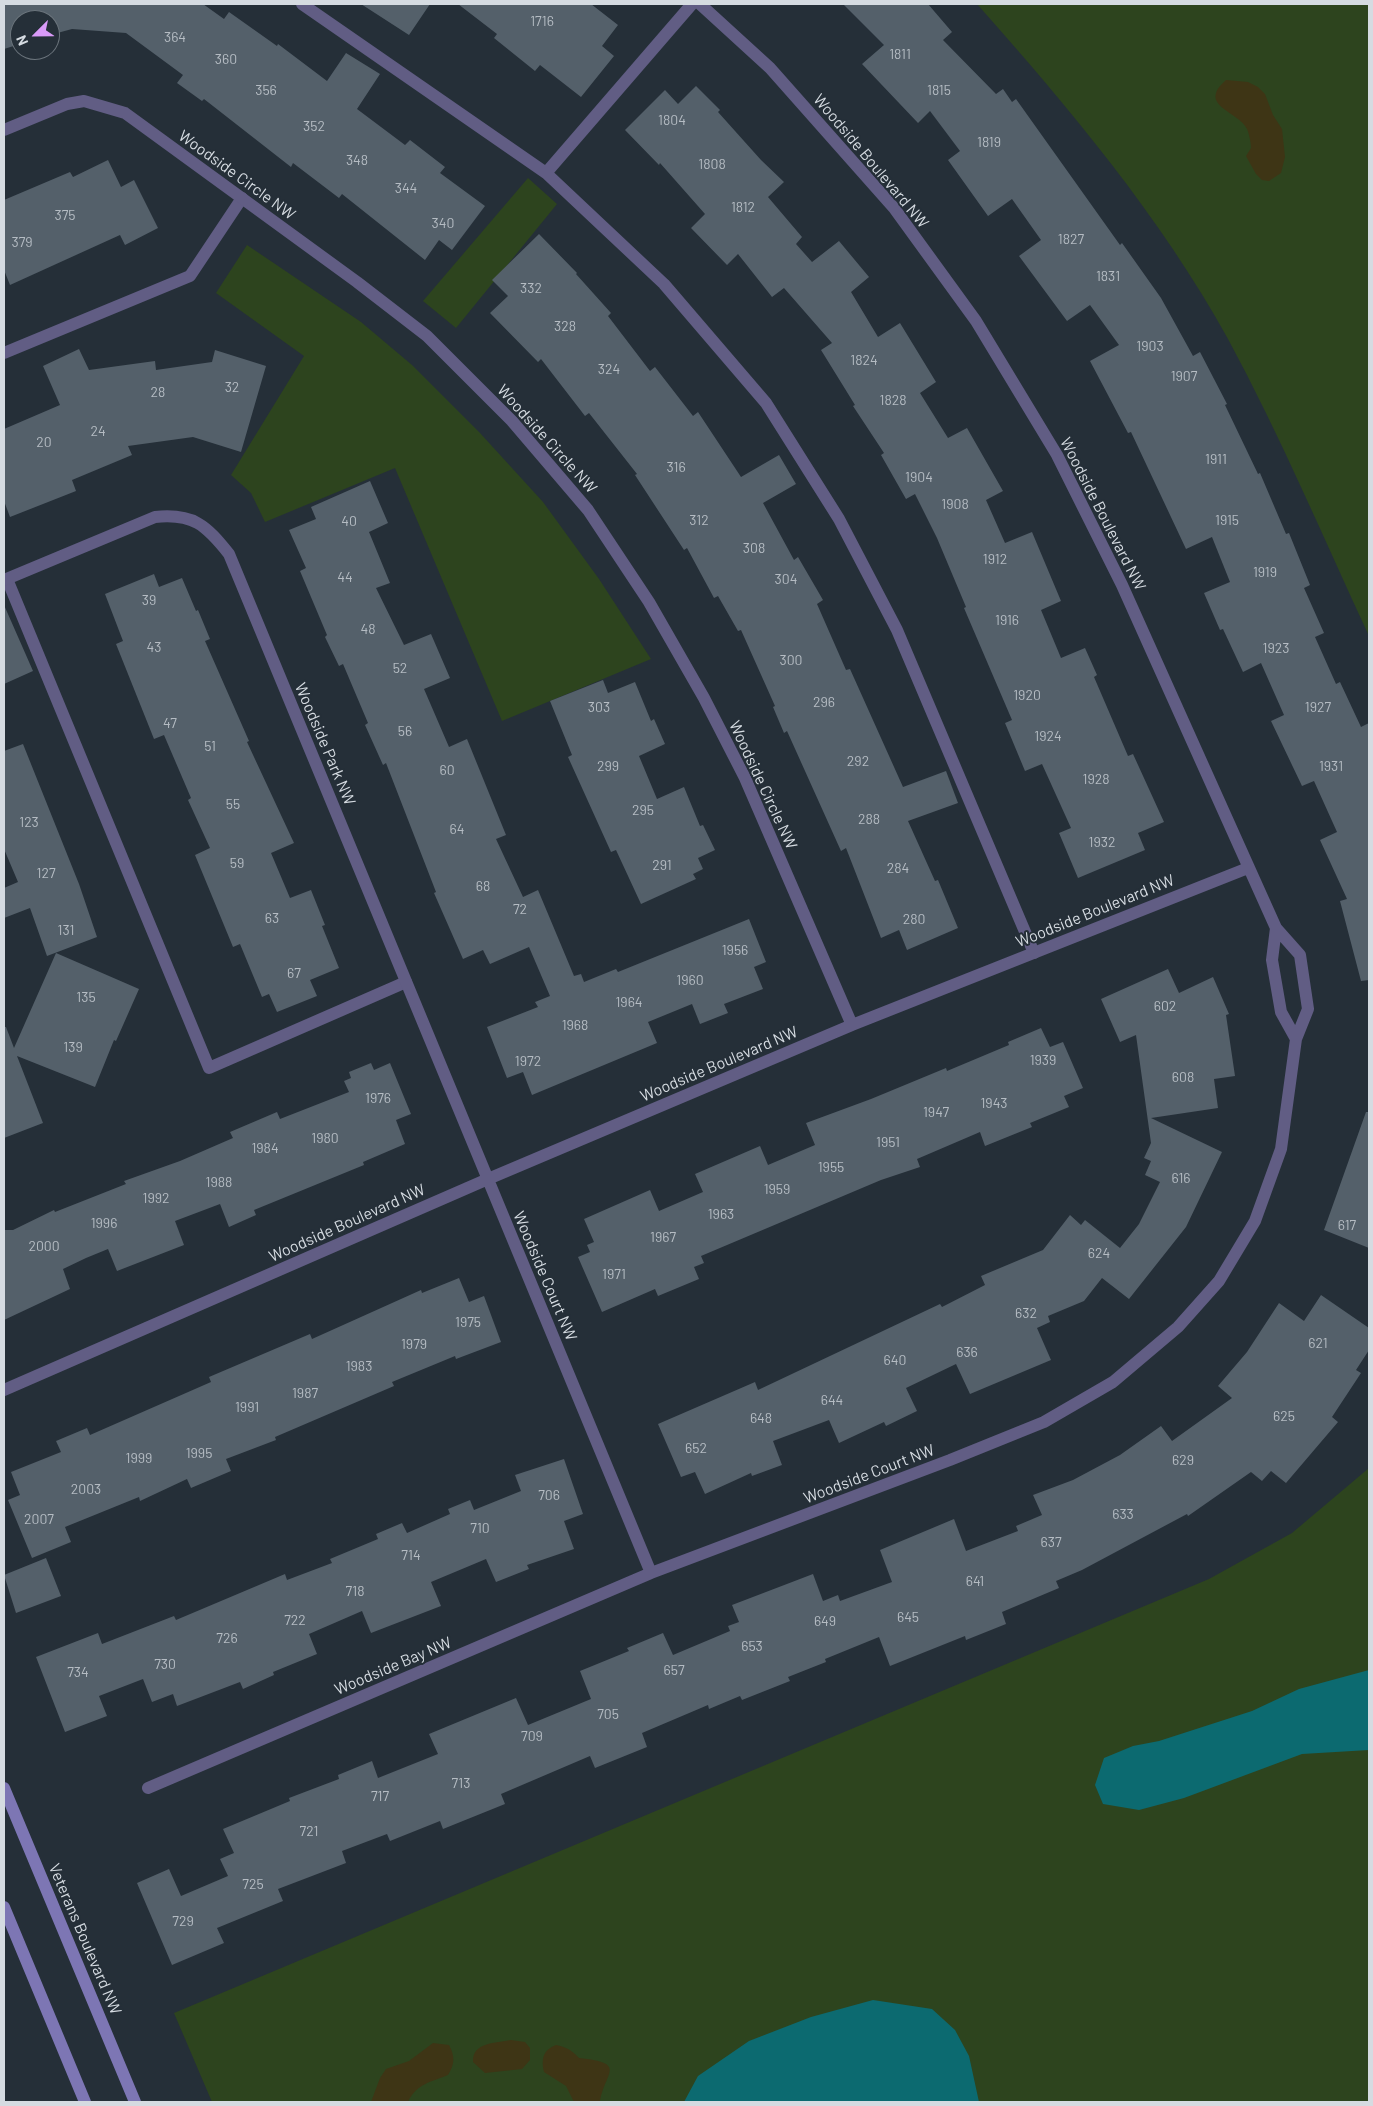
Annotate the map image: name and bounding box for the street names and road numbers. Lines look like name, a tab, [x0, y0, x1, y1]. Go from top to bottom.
street label: Woodside Boulevard NW	[809, 90, 933, 232]
street label: Woodside Circle NW	[175, 126, 299, 224]
street label: Woodside Circle NW	[493, 381, 601, 497]
street label: Woodside Boulevard NW	[1056, 434, 1150, 594]
street label: Woodside Park NW	[291, 680, 359, 808]
street label: Woodside Circle NW	[725, 718, 801, 852]
street label: Woodside Boulevard NW	[1013, 870, 1177, 952]
street label: Woodside Boulevard NW	[637, 1022, 801, 1106]
street label: Woodside Boulevard NW	[266, 1180, 428, 1266]
street label: Woodside Court NW	[509, 1208, 581, 1344]
street label: Woodside Court NW	[801, 1440, 937, 1508]
street label: Woodside Bay NW	[332, 1633, 454, 1699]
street label: Veterans Boulevard NW	[44, 1861, 126, 2017]

